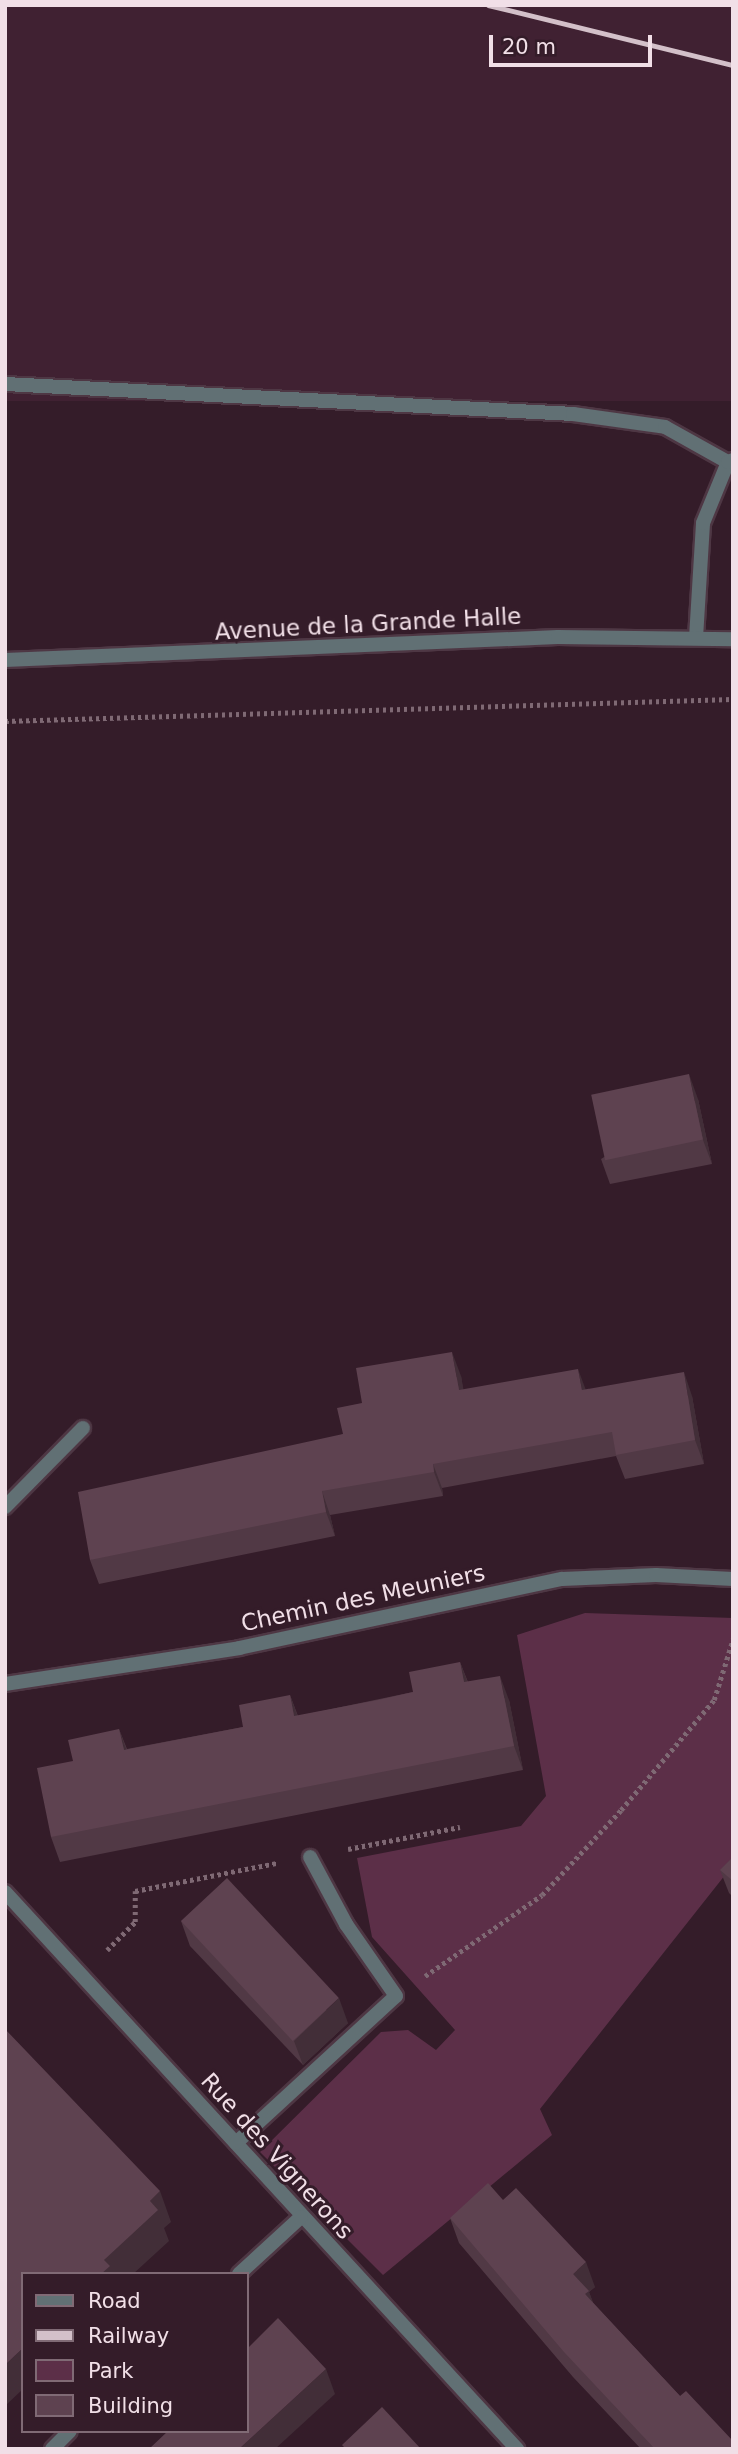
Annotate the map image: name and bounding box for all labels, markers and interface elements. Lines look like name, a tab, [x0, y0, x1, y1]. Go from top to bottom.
scale bar	[493, 21, 656, 65]
text: 20 m	[502, 35, 556, 59]
street label: Avenue de la Grande Halle	[214, 602, 522, 646]
street label: Chemin des Meuniers	[239, 1559, 487, 1637]
street label: Rue des Vignerons	[195, 2067, 359, 2245]
legend	[21, 2272, 248, 2433]
text: Road	[88, 2289, 141, 2313]
text: Railway	[88, 2324, 169, 2348]
text: Park	[88, 2359, 133, 2383]
text: Building	[88, 2394, 173, 2418]

